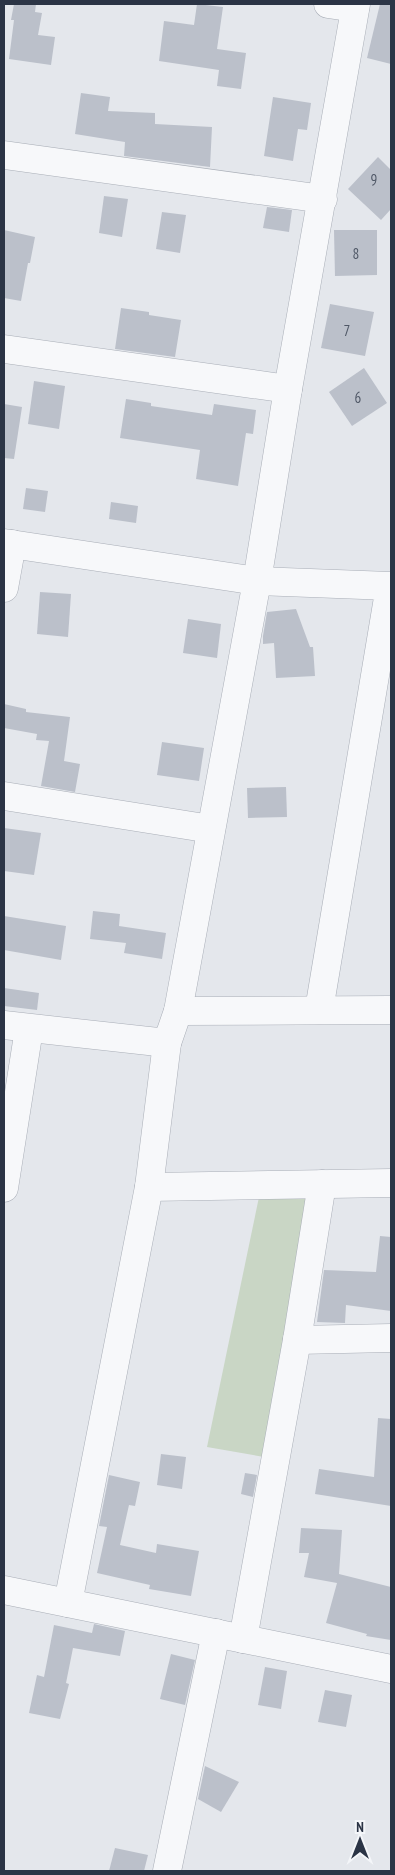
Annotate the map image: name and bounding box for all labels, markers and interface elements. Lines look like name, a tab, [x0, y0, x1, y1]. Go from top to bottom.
house number: 9	[371, 170, 377, 189]
house number: 8	[353, 244, 359, 263]
house number: 7	[344, 321, 350, 340]
house number: 6	[355, 388, 362, 407]
north arrow	[335, 1815, 385, 1865]
text: N	[356, 1818, 364, 1836]

